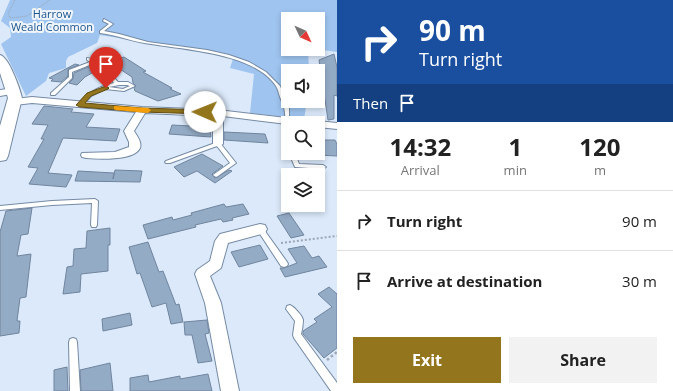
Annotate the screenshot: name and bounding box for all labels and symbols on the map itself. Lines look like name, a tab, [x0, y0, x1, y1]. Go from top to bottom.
park label: Harrow Weald Common	[11, 6, 93, 34]
north arrow	[281, 12, 325, 56]
pin	[89, 47, 123, 88]
position arrow	[184, 91, 226, 133]

